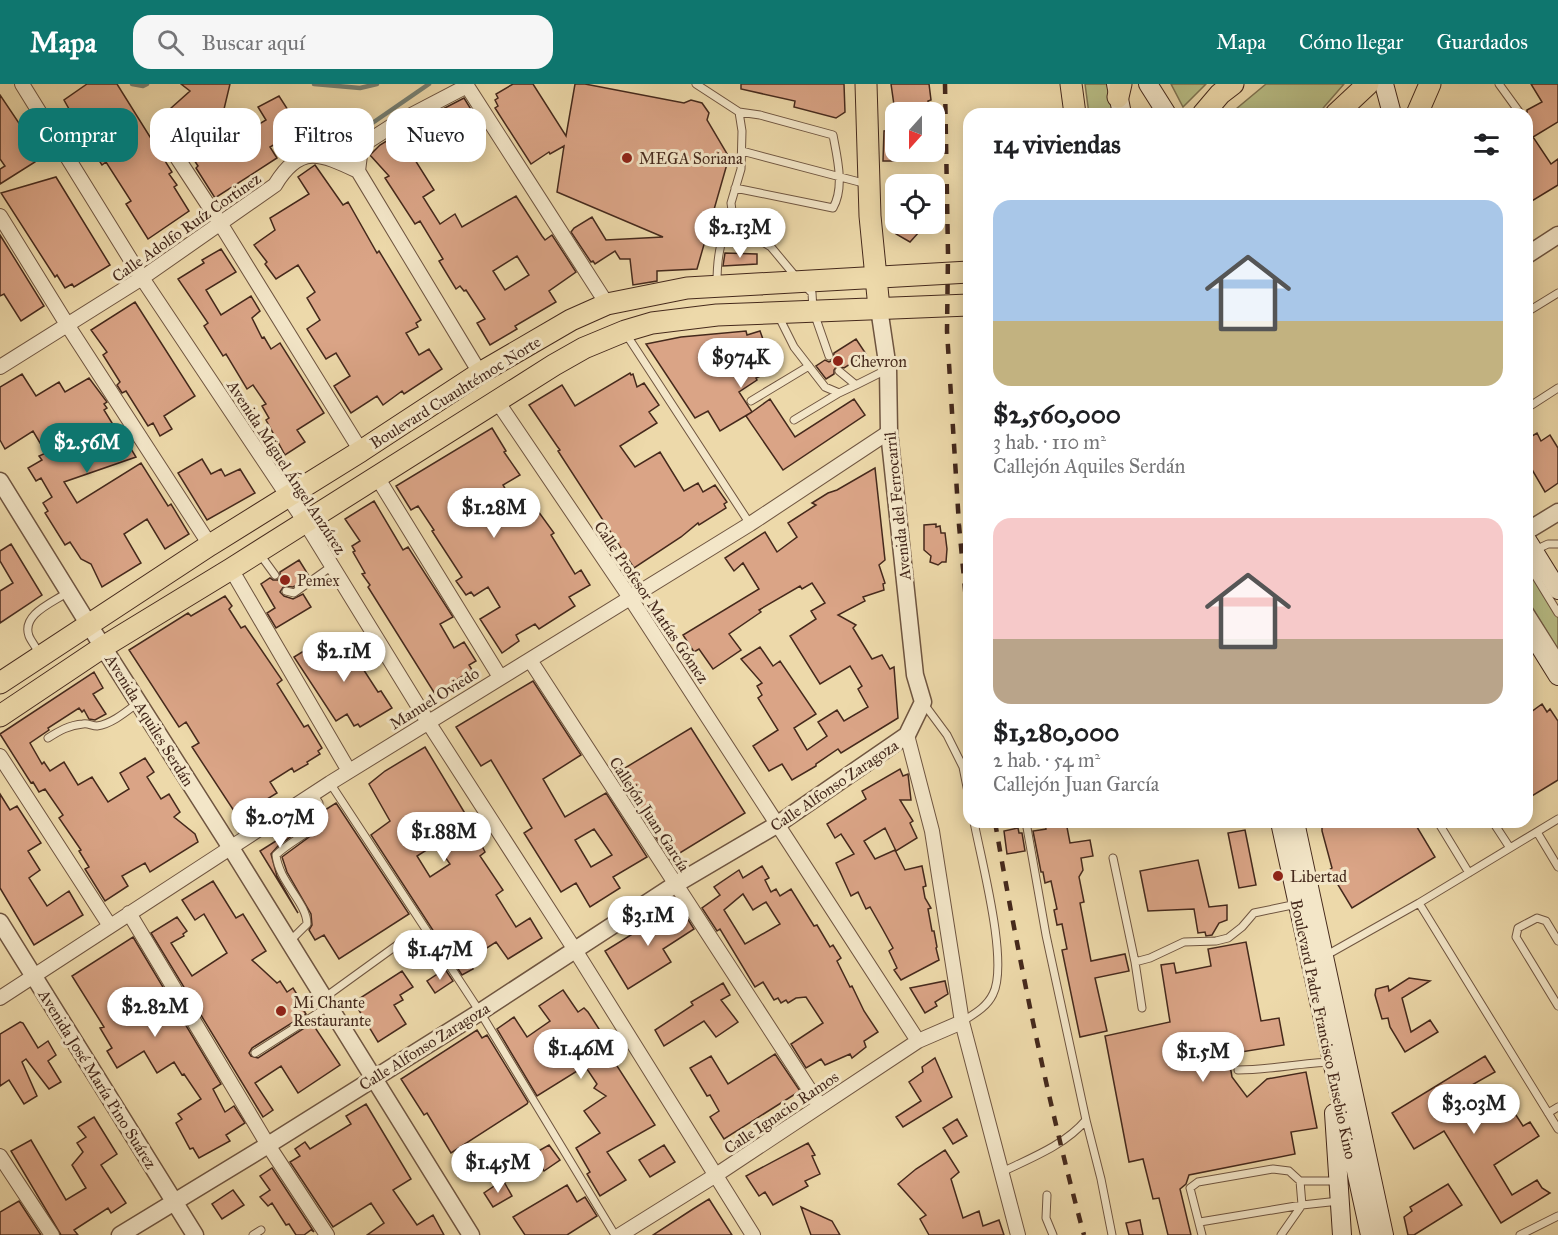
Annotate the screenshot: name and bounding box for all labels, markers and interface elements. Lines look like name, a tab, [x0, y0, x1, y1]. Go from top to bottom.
search box	[133, 15, 553, 69]
text: Mapa	[30, 25, 97, 60]
icon: search	[154, 26, 187, 59]
text: Buscar aquí	[202, 29, 305, 56]
text: Mapa	[1216, 29, 1266, 55]
text: Cómo llegar	[1299, 29, 1403, 55]
text: Guardados	[1436, 29, 1528, 55]
north arrow	[885, 102, 945, 162]
map controls	[885, 102, 945, 234]
chip: Comprar	[18, 108, 138, 162]
chip: Alquilar	[150, 108, 261, 162]
chip: Filtros	[273, 108, 374, 162]
chip: Nuevo	[386, 108, 486, 162]
text: 14 viviendas	[993, 128, 1121, 160]
icon: filters	[1470, 128, 1503, 161]
place label: MEGA Soriana	[639, 149, 743, 168]
marker: MEGA Soriana	[620, 151, 634, 165]
street label: Calle Adolfo Ruíz Cortinez	[108, 168, 265, 286]
button: locate	[885, 174, 945, 234]
pin: $2.13M	[691, 208, 789, 259]
text: $2.13M	[709, 215, 771, 239]
icon: home	[1194, 239, 1302, 347]
street label: Boulevard Cuauhtémoc Norte	[367, 332, 544, 453]
pin: $974K	[699, 338, 783, 389]
text: $974K	[712, 345, 770, 369]
place label: Chevron	[850, 352, 907, 371]
marker: Chevron	[831, 354, 845, 368]
street label: Avenida Miguel Ángel Anzúrez	[222, 375, 351, 559]
text: $2,560,000	[993, 398, 1121, 430]
pin: $2.56M	[38, 423, 136, 474]
text: $2.56M	[54, 430, 120, 454]
street label: Avenida del Ferrocarril	[880, 430, 915, 582]
text: 3 hab. · 110 m²	[993, 430, 1106, 454]
text: Callejón Aquiles Serdán	[993, 454, 1185, 478]
pin: $1.28M	[445, 488, 543, 539]
text: $1.28M	[461, 495, 527, 519]
street label: Calle Profesor Matías Gómez	[590, 518, 713, 687]
icon: home	[1194, 557, 1302, 665]
place label: Pemex	[297, 571, 340, 590]
marker: Pemex	[278, 573, 292, 587]
pin: $2.1M	[302, 632, 386, 683]
text: $2.1M	[317, 639, 371, 663]
street label: Avenida Aquiles Serdán	[100, 650, 198, 791]
street label: Manuel Oviedo	[386, 663, 483, 733]
text: $1,280,000	[993, 716, 1119, 748]
street label: Calle Alfonso Zaragoza	[767, 735, 903, 836]
text: 2 hab. · 54 m²	[993, 748, 1100, 772]
street label: Callejón Juan García	[605, 753, 694, 876]
text: Callejón Juan García	[993, 772, 1159, 796]
pin: $2.07M	[231, 798, 329, 849]
text: $2.07M	[245, 805, 315, 829]
pin: $1.88M	[395, 812, 493, 863]
text: $1.88M	[411, 819, 477, 843]
place label: Libertad	[1290, 867, 1347, 886]
marker: Libertad	[1271, 869, 1285, 883]
pin: $3.1M	[606, 896, 690, 947]
street label: Boulevard Padre Francisco Eusebio Kino	[1287, 897, 1360, 1161]
text: $3.1M	[622, 903, 674, 927]
pin: $1.47M	[391, 930, 489, 981]
text: $1.47M	[407, 937, 473, 961]
street label: Avenida José María Pino Suárez	[33, 985, 161, 1173]
pin: $2.82M	[106, 987, 204, 1038]
place label: Mi Chante Restaurante	[293, 993, 372, 1030]
text: $2.82M	[121, 994, 189, 1018]
street label: Calle Alfonso Zaragoza	[355, 998, 494, 1095]
marker: Mi Chante Restaurante	[274, 1004, 288, 1018]
pin: $1.46M	[532, 1029, 630, 1080]
pin: $1.5M	[1161, 1032, 1245, 1083]
text: $1.46M	[548, 1036, 614, 1060]
text: $1.5M	[1176, 1039, 1230, 1063]
street label: Calle Ignacio Ramos	[720, 1067, 843, 1159]
pin: $3.03M	[1425, 1084, 1523, 1135]
text: $3.03M	[1442, 1091, 1506, 1115]
pin: $1.45M	[449, 1143, 547, 1194]
text: $1.45M	[465, 1150, 531, 1174]

